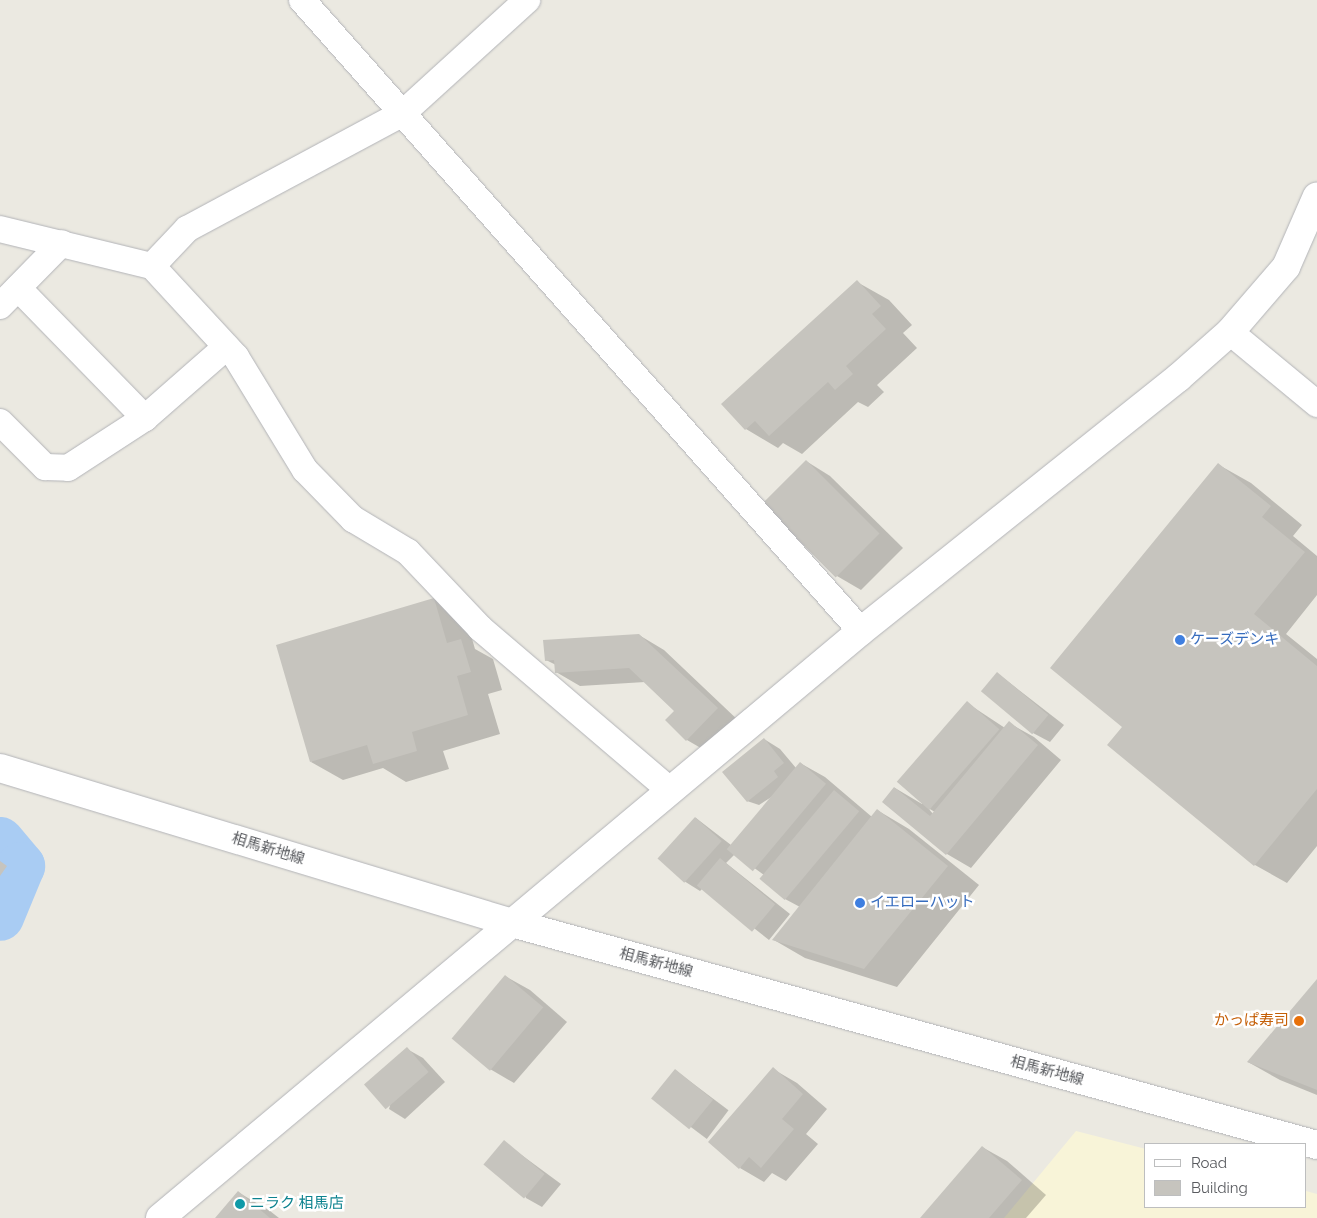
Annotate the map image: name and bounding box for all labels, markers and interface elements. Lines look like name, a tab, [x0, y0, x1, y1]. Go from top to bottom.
place label: ケーズデンキ	[1190, 631, 1280, 649]
marker: ケーズデンキ	[1174, 634, 1186, 646]
street label: 相馬新地線	[230, 829, 306, 869]
place label: イエローハット	[870, 894, 975, 912]
marker: イエローハット	[854, 897, 866, 909]
street label: 相馬新地線	[617, 945, 695, 981]
place label: かっぱ寿司	[1214, 1012, 1289, 1030]
marker: かっぱ寿司	[1293, 1015, 1305, 1027]
street label: 相馬新地線	[1008, 1053, 1086, 1089]
legend	[1144, 1143, 1307, 1208]
text: Road	[1191, 1154, 1227, 1172]
text: Building	[1191, 1179, 1248, 1197]
place label: ニラク 相馬店	[250, 1195, 344, 1213]
marker: ニラク 相馬店	[234, 1198, 246, 1210]

